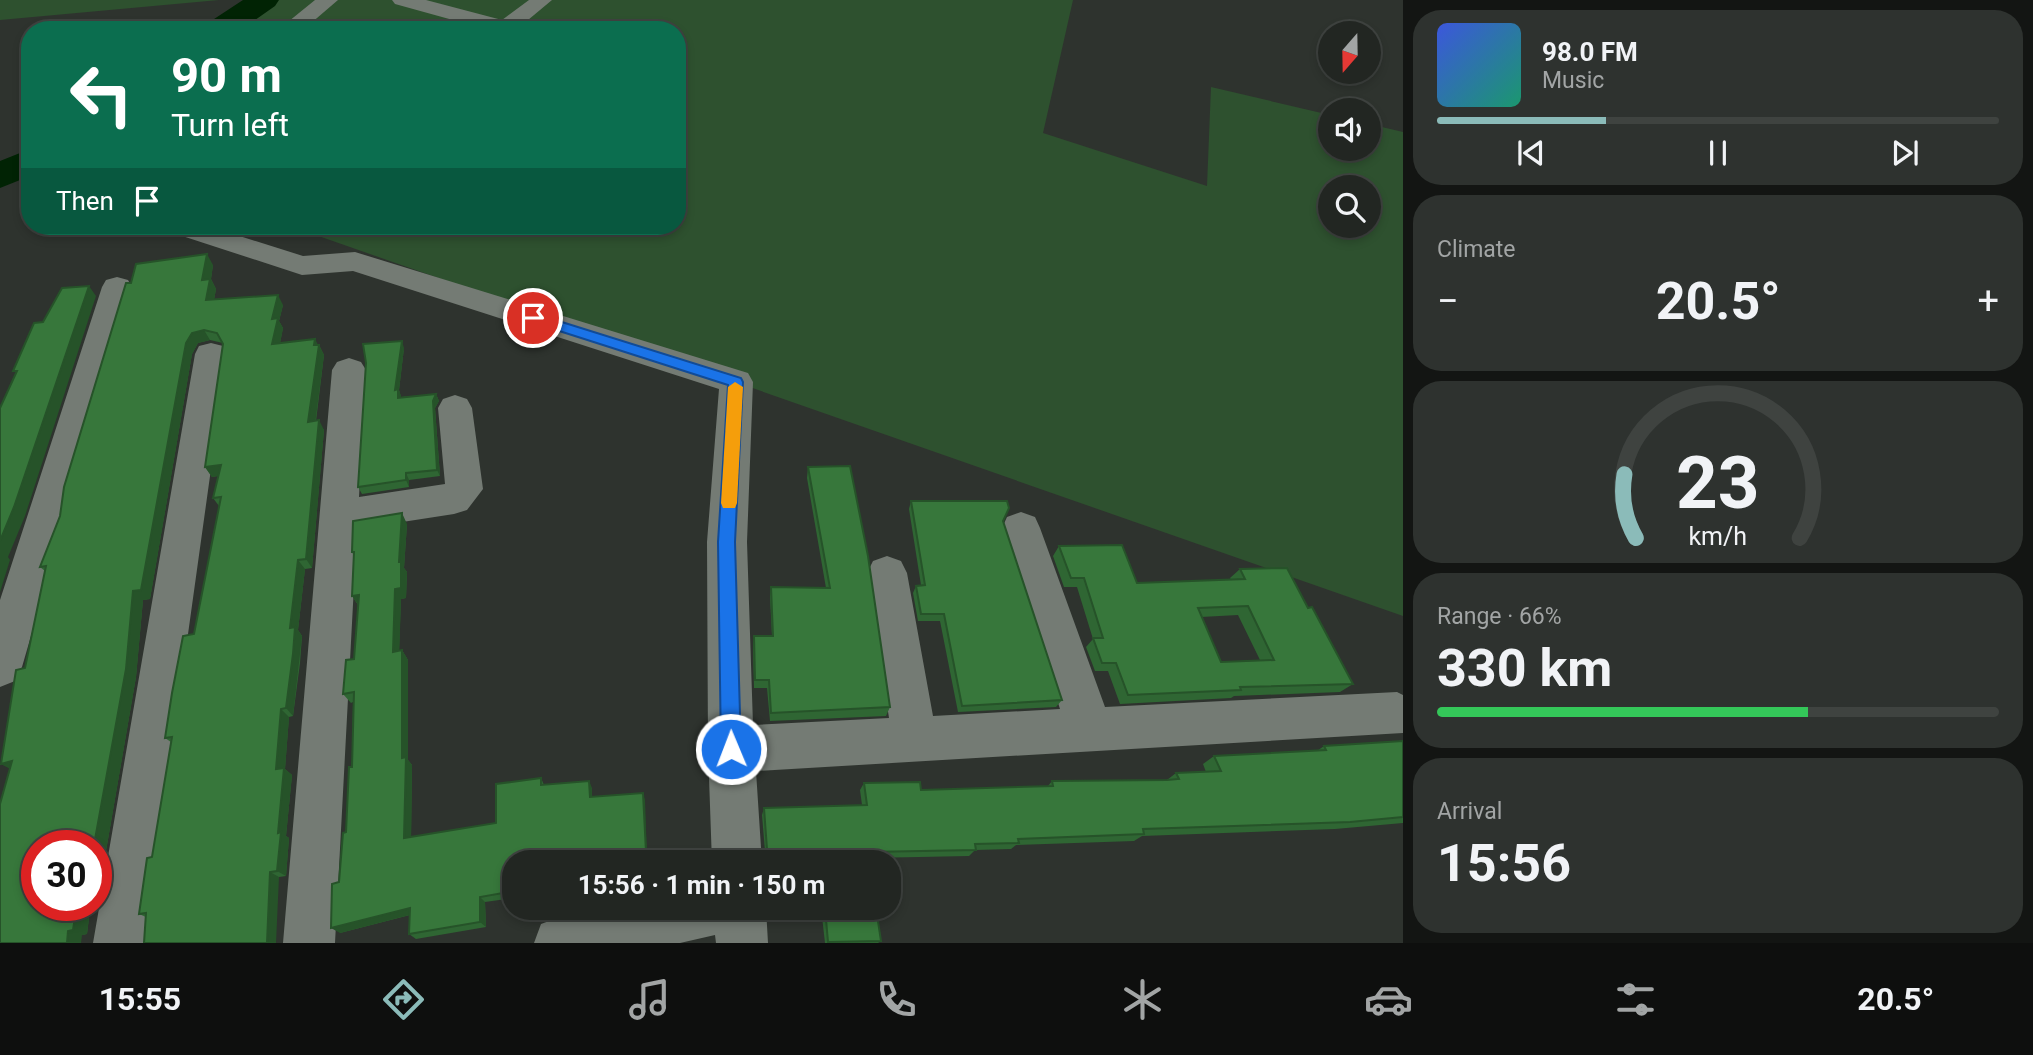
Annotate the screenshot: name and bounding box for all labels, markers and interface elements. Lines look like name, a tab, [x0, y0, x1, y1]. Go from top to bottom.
north arrow	[1318, 21, 1381, 84]
map controls	[1318, 21, 1381, 238]
text: 98.0 FM	[1542, 37, 1638, 67]
text: 90 m	[171, 47, 282, 104]
icon: left	[56, 49, 147, 140]
text: Music	[1542, 67, 1604, 94]
button: sound	[1318, 98, 1381, 161]
text: Turn left	[171, 106, 289, 144]
icon: previous	[1512, 134, 1550, 172]
icon: pause	[1699, 134, 1737, 172]
icon: next	[1886, 134, 1924, 172]
button: search	[1318, 175, 1381, 238]
icon: arrive	[128, 182, 166, 220]
text: Then	[56, 186, 114, 216]
text: Climate	[1437, 236, 1516, 263]
text: 20.5°	[1656, 271, 1781, 332]
text: −	[1437, 279, 1459, 323]
text: +	[1977, 279, 1999, 323]
pin	[503, 288, 563, 348]
icon: arrive	[514, 299, 552, 337]
text: 23	[1676, 440, 1760, 526]
text: km/h	[1689, 521, 1747, 550]
text: Range · 66%	[1437, 603, 1562, 630]
text: 330 km	[1437, 638, 1612, 699]
position arrow	[694, 712, 768, 786]
text: Arrival	[1437, 798, 1502, 825]
speed limit sign: 30	[21, 830, 112, 921]
text: 15:56	[1437, 833, 1571, 894]
text: 15:56 · 1 min · 150 m	[578, 870, 825, 900]
icon: directions	[379, 975, 428, 1024]
icon: music	[625, 975, 674, 1024]
icon: phone	[872, 975, 921, 1024]
icon: climate	[1118, 975, 1167, 1024]
icon: car	[1364, 975, 1413, 1024]
icon: filters	[1611, 975, 1660, 1024]
text: 15:55	[99, 980, 181, 1018]
text: 20.5°	[1857, 980, 1934, 1018]

